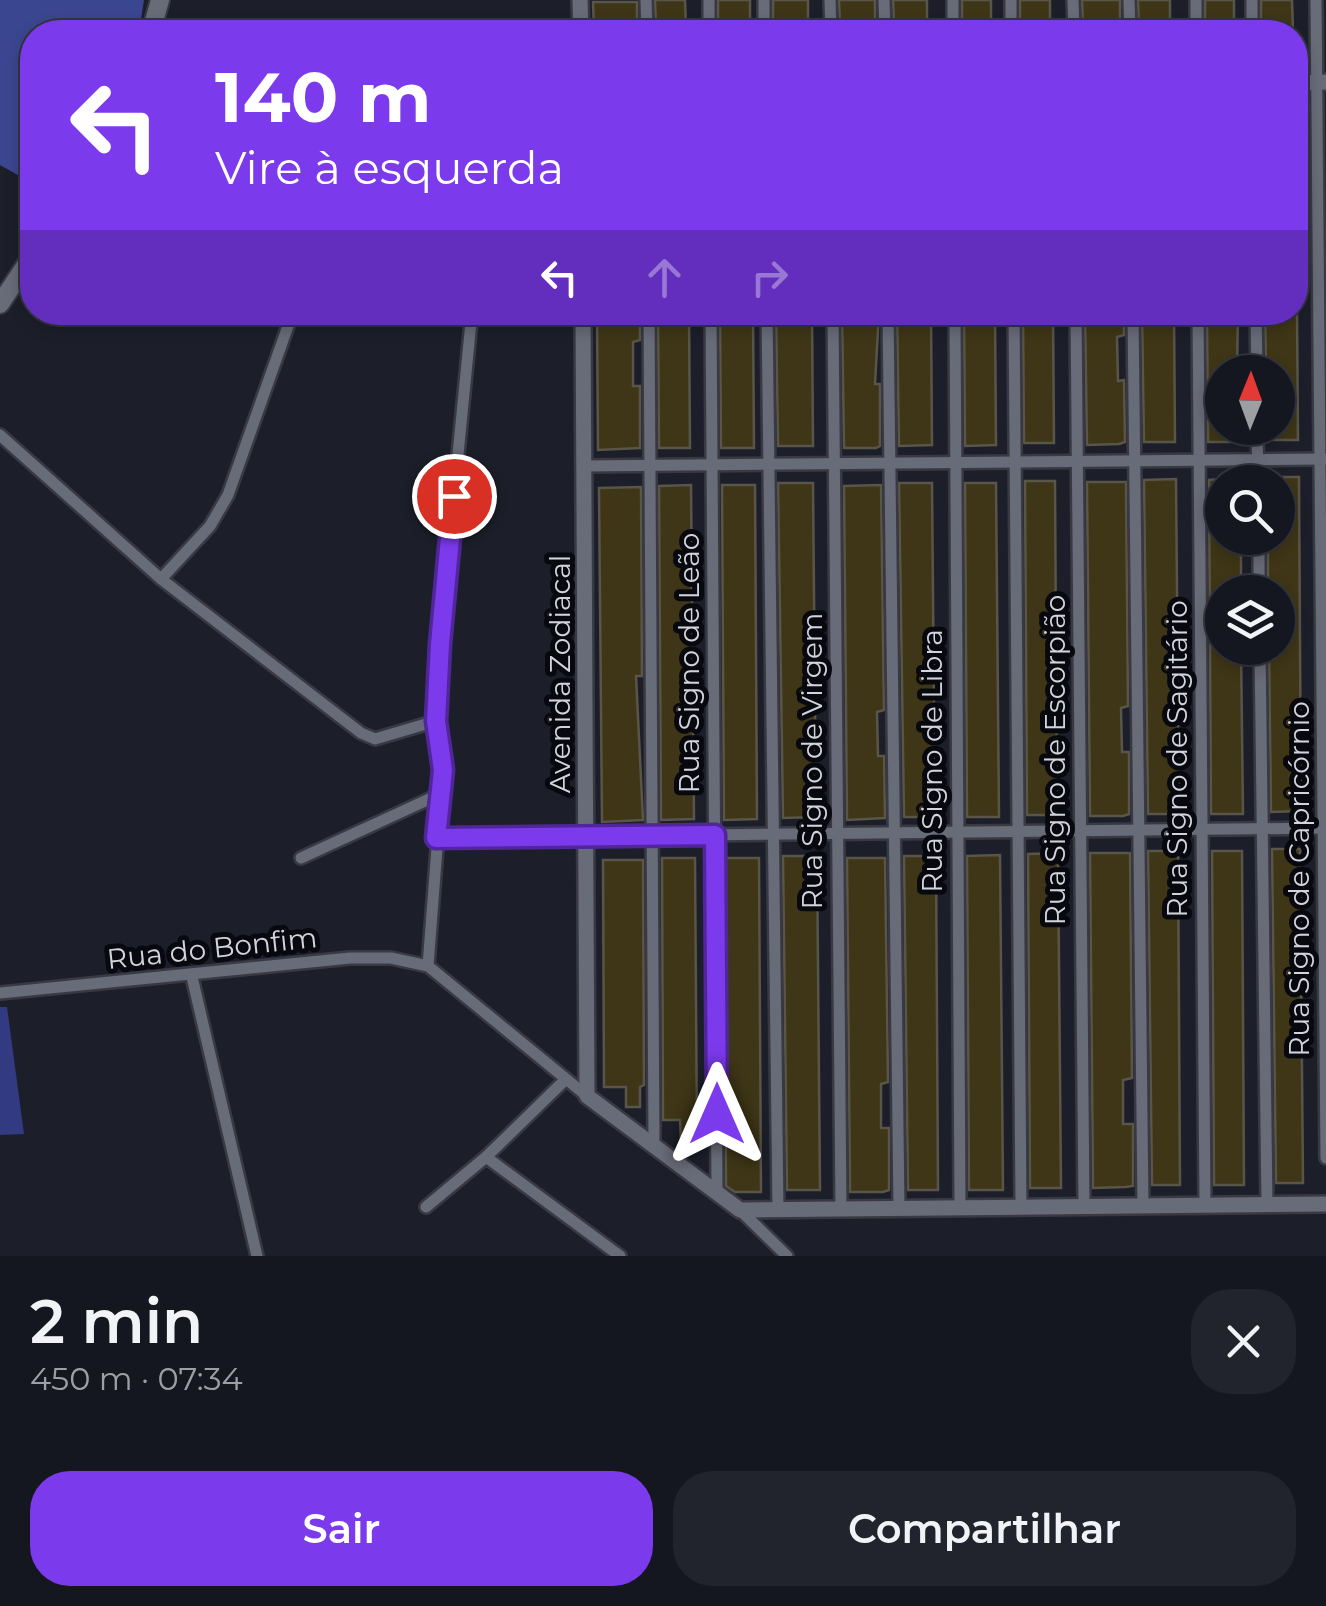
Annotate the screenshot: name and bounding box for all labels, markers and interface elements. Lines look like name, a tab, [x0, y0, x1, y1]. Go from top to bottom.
text: 140 m	[215, 54, 431, 140]
icon: left	[50, 60, 180, 190]
text: Vire à esquerda	[215, 140, 564, 195]
icon: left	[532, 250, 587, 305]
icon: ahead	[637, 250, 692, 305]
icon: right	[742, 250, 797, 305]
north arrow	[1205, 355, 1295, 445]
map controls	[1205, 355, 1295, 665]
pin	[412, 454, 497, 539]
button: search	[1205, 465, 1295, 555]
icon: arrive	[427, 469, 482, 524]
street label: Rua Signo de Leão	[672, 533, 706, 793]
street label: Avenida Zodiacal	[543, 555, 577, 793]
button: layers	[1205, 575, 1295, 665]
street label: Rua Signo de Escorpião	[1038, 595, 1072, 925]
street label: Rua Signo de Sagitário	[1160, 600, 1194, 918]
street label: Rua Signo de Virgem	[795, 612, 829, 910]
street label: Rua Signo de Libra	[915, 629, 949, 893]
street label: Rua Signo de Capricórnio	[1282, 701, 1316, 1057]
street label: Rua do Bonfim	[105, 920, 319, 976]
position arrow	[665, 1062, 769, 1166]
text: 2 min	[30, 1285, 203, 1358]
button: close	[1191, 1289, 1296, 1394]
text: 450 m · 07:34	[30, 1359, 243, 1398]
button: Sair	[30, 1471, 653, 1586]
button: Compartilhar	[673, 1471, 1296, 1586]

